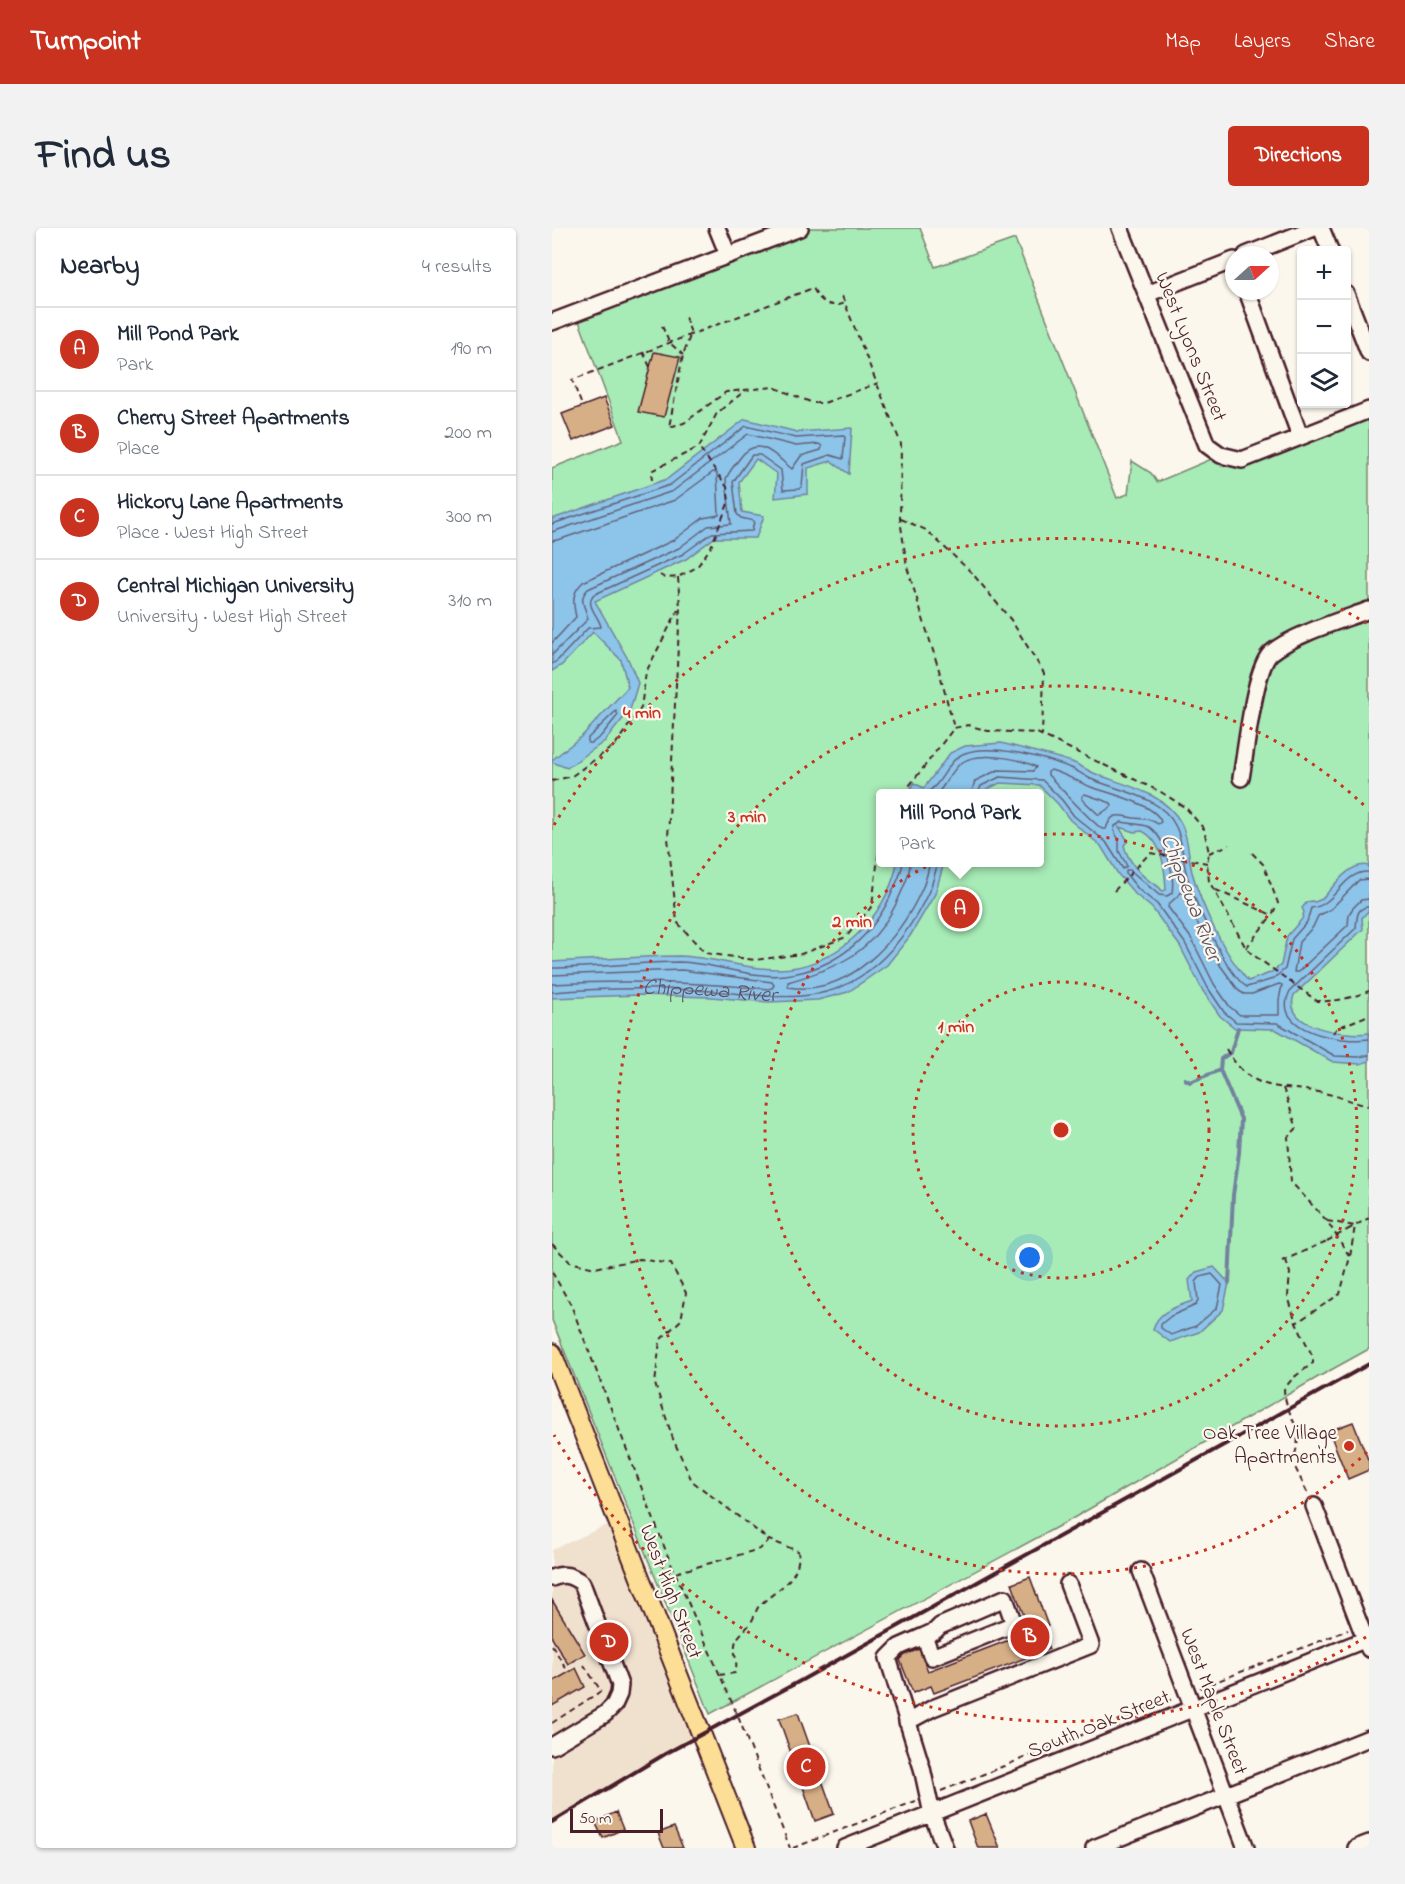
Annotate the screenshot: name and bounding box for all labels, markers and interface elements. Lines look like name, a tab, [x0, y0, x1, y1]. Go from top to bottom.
text: Turnpoint	[30, 22, 141, 63]
text: Map	[1165, 27, 1201, 57]
text: Layers	[1234, 27, 1291, 57]
text: Share	[1324, 27, 1375, 57]
text: Find us	[36, 126, 171, 187]
button: Directions	[1228, 126, 1369, 186]
north arrow	[1225, 246, 1279, 300]
map controls	[1297, 246, 1351, 408]
button: +	[1297, 246, 1351, 300]
text: Nearby	[60, 248, 139, 286]
text: 4 results	[422, 253, 492, 282]
street label: West Lyons Street	[1144, 268, 1234, 427]
button: −	[1297, 300, 1351, 354]
text: Mill Pond Park	[117, 319, 239, 351]
text: A	[73, 335, 86, 364]
text: 190 m	[450, 335, 492, 364]
text: Park	[117, 351, 153, 380]
button: layers	[1297, 354, 1351, 408]
text: Cherry Street Apartments	[117, 403, 350, 435]
text: B	[73, 419, 86, 448]
text: 200 m	[444, 419, 492, 448]
text: Place	[117, 435, 159, 464]
text: Hickory Lane Apartments	[117, 487, 343, 519]
text: C	[74, 503, 85, 532]
text: 300 m	[446, 503, 492, 532]
text: Place · West High Street	[117, 519, 308, 548]
text: Central Michigan University	[117, 571, 354, 603]
text: D	[72, 587, 87, 616]
text: 310 m	[448, 587, 492, 616]
text: University · West High Street	[117, 603, 347, 632]
text: 4 min	[623, 701, 661, 727]
popup	[876, 789, 1044, 867]
text: Mill Pond Park	[899, 798, 1021, 830]
text: 3 min	[727, 805, 766, 831]
text: Park	[899, 830, 935, 859]
water label: Chippewa River	[1151, 830, 1230, 969]
pin: A	[940, 886, 980, 932]
text: 2 min	[831, 910, 872, 936]
water label: Chippewa River	[643, 973, 781, 1013]
text: 1 min	[938, 1015, 974, 1041]
centre of rings	[1051, 1120, 1071, 1140]
your location	[1015, 1243, 1044, 1272]
place label: Oak Tree Village Apartments	[1203, 1419, 1338, 1473]
marker: Oak Tree Village Apartments	[1342, 1439, 1356, 1453]
street label: West High Street	[629, 1521, 709, 1664]
pin: B	[1010, 1614, 1050, 1660]
pin: D	[590, 1620, 628, 1664]
street label: West Maple Street	[1171, 1624, 1255, 1780]
street label: South Oak Street	[1023, 1683, 1175, 1767]
pin: C	[786, 1744, 826, 1790]
scale bar	[570, 1806, 663, 1834]
text: 50 m	[579, 1807, 611, 1831]

